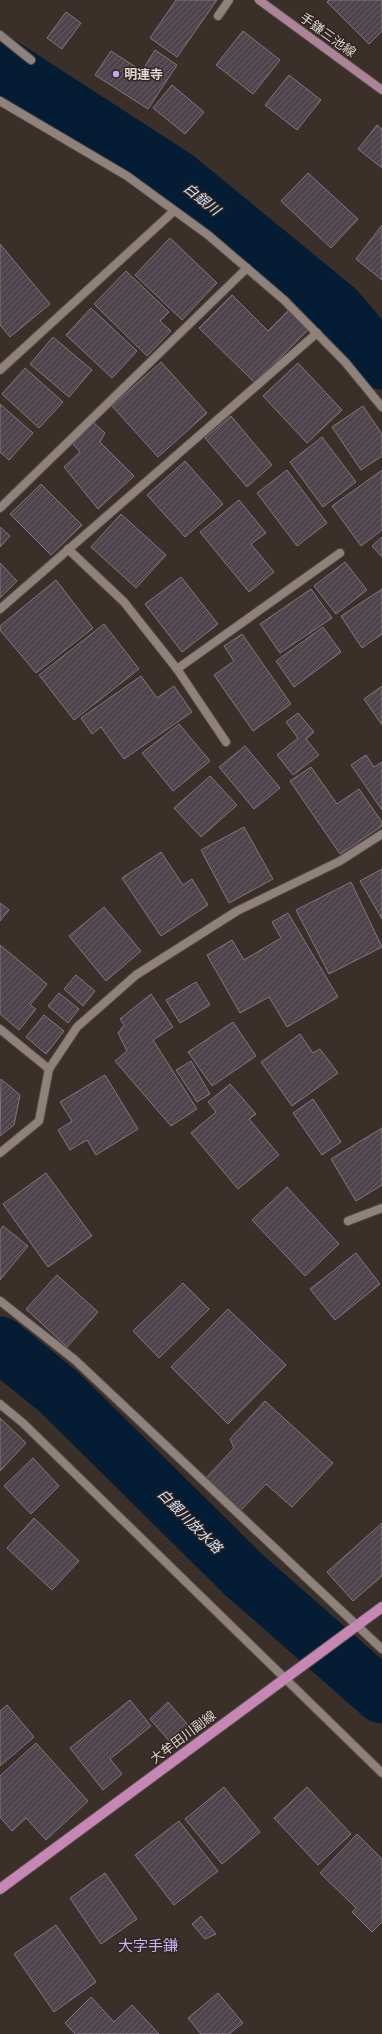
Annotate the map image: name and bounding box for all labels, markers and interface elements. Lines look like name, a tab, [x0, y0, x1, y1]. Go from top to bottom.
street label: 手鎌三池線	[297, 9, 359, 61]
place label: 明連寺	[124, 66, 163, 83]
marker: 明連寺	[111, 69, 121, 79]
water label: 白銀川	[180, 179, 226, 220]
water label: 白銀川放水路	[154, 1485, 227, 1558]
street label: 大牟田川副線	[147, 1707, 219, 1767]
district label: 大字手鎌	[118, 1936, 178, 1955]

